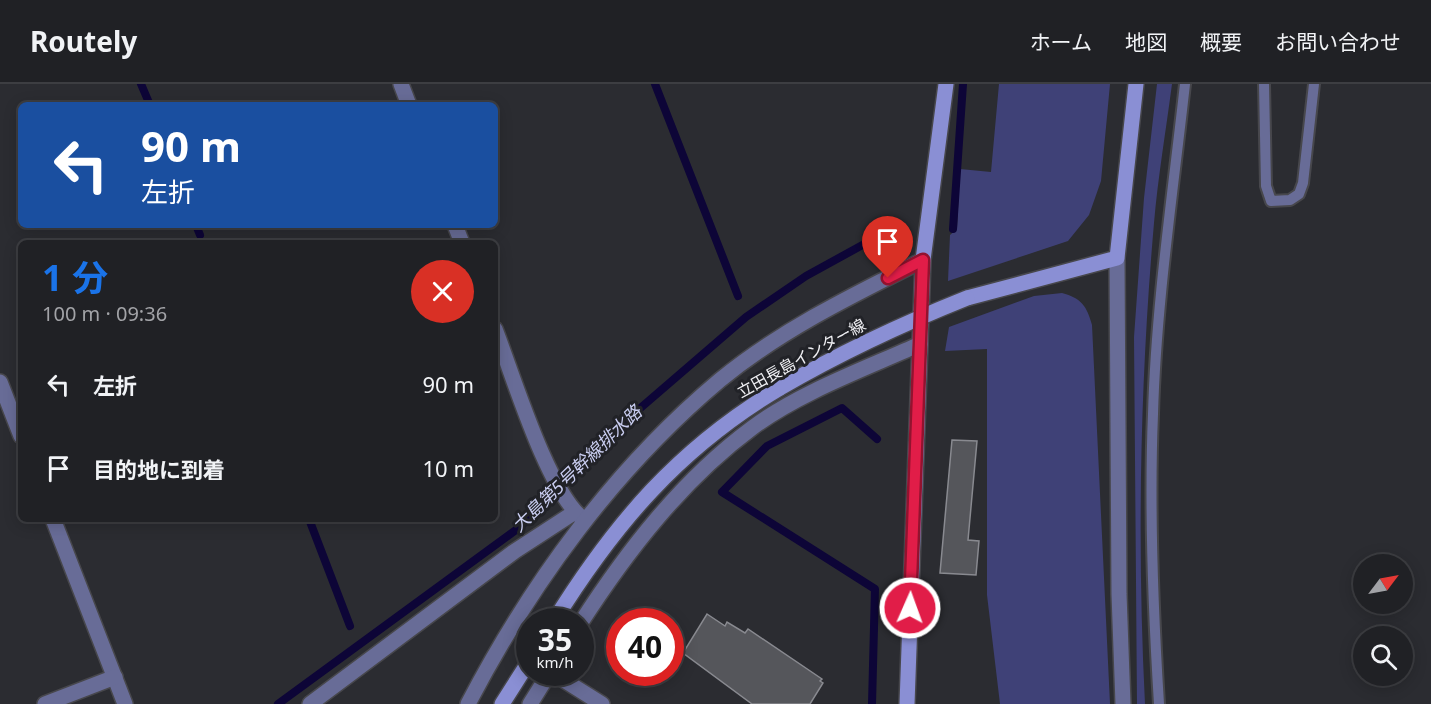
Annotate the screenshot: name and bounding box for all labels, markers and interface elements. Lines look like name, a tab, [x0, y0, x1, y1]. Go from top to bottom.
text: Routely	[30, 22, 137, 60]
text: ホーム	[1030, 28, 1092, 56]
text: 地図	[1125, 28, 1167, 56]
text: 概要	[1200, 28, 1242, 56]
text: お問い合わせ	[1275, 28, 1401, 56]
text: 90 m	[141, 117, 241, 174]
icon: left	[42, 126, 120, 204]
text: 左折	[141, 173, 195, 210]
pin	[862, 216, 913, 278]
icon: arrive	[871, 225, 904, 258]
text: 1 分	[42, 253, 108, 302]
button: close	[411, 260, 474, 323]
text: 100 m · 09:36	[42, 300, 167, 327]
street label: 立田長島インター線	[733, 313, 869, 403]
icon: left	[42, 368, 75, 401]
text: 90 m	[423, 369, 474, 399]
text: 左折	[93, 370, 137, 400]
water label: 大島第5号幹線排水路	[506, 399, 648, 537]
icon: arrive	[42, 452, 75, 485]
text: 10 m	[423, 453, 474, 483]
text: 目的地に到着	[93, 454, 225, 484]
north arrow	[1353, 554, 1413, 614]
map controls	[1353, 554, 1413, 686]
position arrow	[878, 576, 942, 640]
speed limit sign: 40	[606, 608, 684, 686]
text: 35	[538, 619, 572, 660]
button: search	[1353, 626, 1413, 686]
text: km/h	[537, 652, 573, 672]

